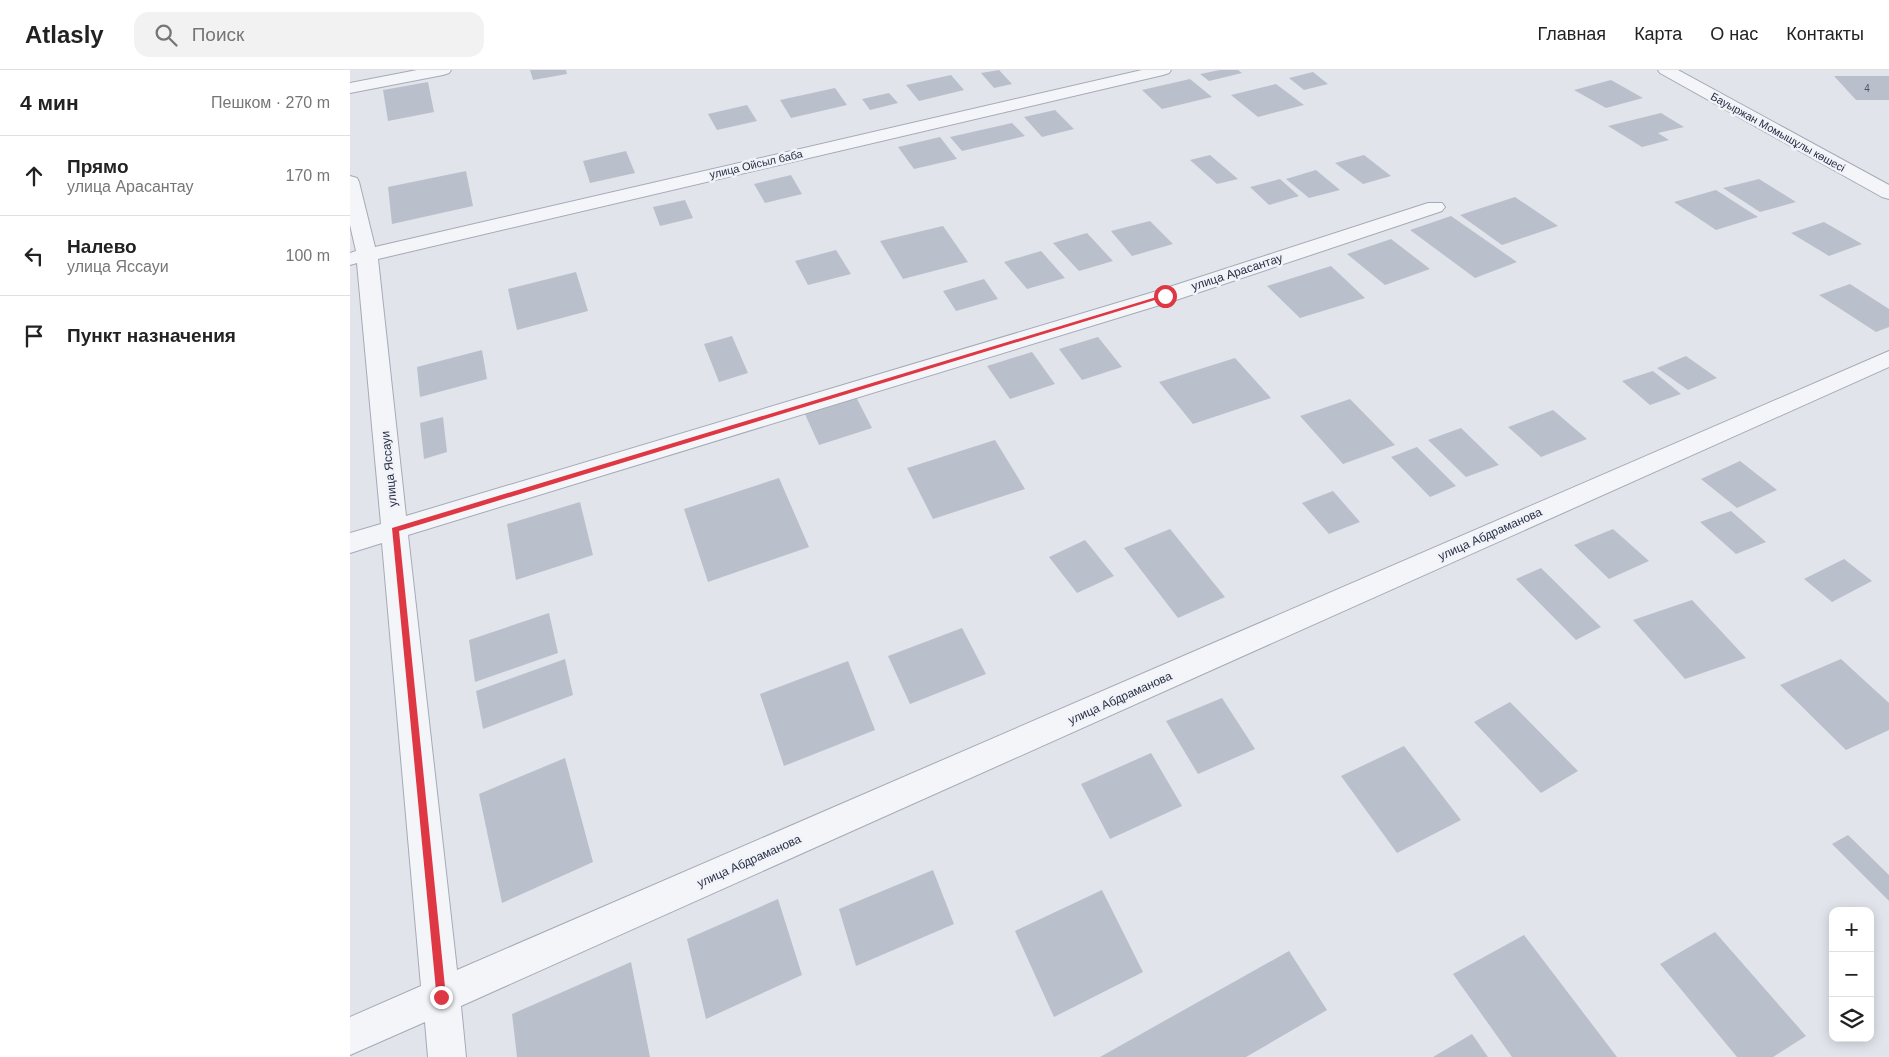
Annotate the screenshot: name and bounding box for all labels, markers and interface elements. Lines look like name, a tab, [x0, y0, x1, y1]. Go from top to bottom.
search box	[134, 12, 484, 57]
text: Atlasly	[25, 21, 104, 48]
icon: search	[152, 21, 180, 49]
text: Поиск	[192, 24, 244, 45]
text: Главная	[1538, 24, 1606, 44]
text: Карта	[1634, 24, 1682, 44]
text: О нас	[1710, 24, 1758, 44]
text: Контакты	[1786, 24, 1864, 44]
house number: 4	[1864, 83, 1870, 94]
street label: Бауыржан Момышұлы көшесі	[1709, 90, 1847, 174]
text: 4 мин	[20, 91, 79, 114]
text: Пешком · 270 m	[211, 94, 330, 111]
street label: улица Ойсыл баба	[708, 147, 805, 181]
text: Прямо	[67, 156, 129, 177]
icon: ahead	[20, 162, 48, 190]
text: 170 m	[286, 167, 330, 184]
text: улица Арасантау	[67, 178, 194, 195]
text: Налево	[67, 236, 137, 257]
icon: left	[20, 242, 48, 270]
text: 100 m	[286, 247, 330, 264]
street label: улица Арасантау	[1190, 251, 1284, 293]
text: улица Яссауи	[67, 258, 169, 275]
route start	[1154, 285, 1177, 308]
icon: arrive	[20, 322, 48, 350]
text: Пункт назначения	[67, 325, 236, 346]
street label: улица Яссауи	[378, 430, 400, 508]
street label: улица Абдраманова	[1436, 505, 1544, 563]
street label: улица Абдраманова	[1066, 669, 1174, 727]
street label: улица Абдраманова	[695, 832, 803, 890]
map controls	[1829, 907, 1874, 1042]
button: +	[1829, 907, 1874, 952]
button: −	[1829, 952, 1874, 997]
route end	[430, 986, 453, 1009]
button: layers	[1829, 997, 1874, 1042]

